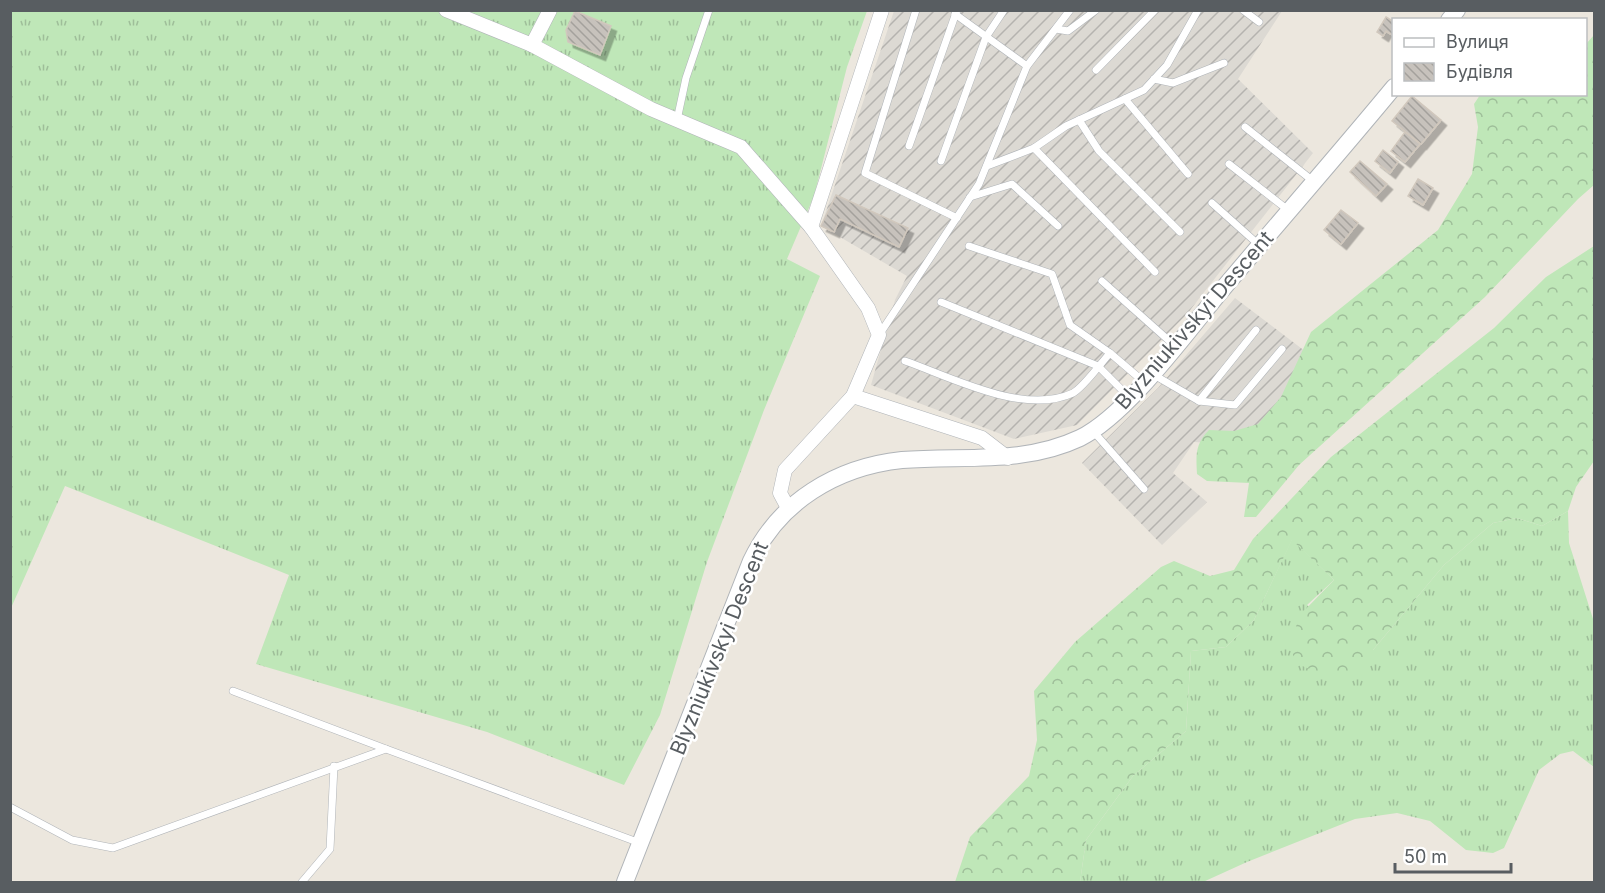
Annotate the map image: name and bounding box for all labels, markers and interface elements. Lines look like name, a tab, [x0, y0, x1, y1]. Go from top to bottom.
legend	[1392, 18, 1587, 96]
text: Вулиця	[1446, 31, 1509, 52]
text: Будівля	[1446, 61, 1513, 82]
street label: Blyzniukivskyi Descent	[1110, 226, 1278, 414]
street label: Blyzniukivskyi Descent	[665, 537, 773, 758]
scale bar	[1395, 836, 1510, 874]
text: 50 m	[1404, 846, 1447, 867]

